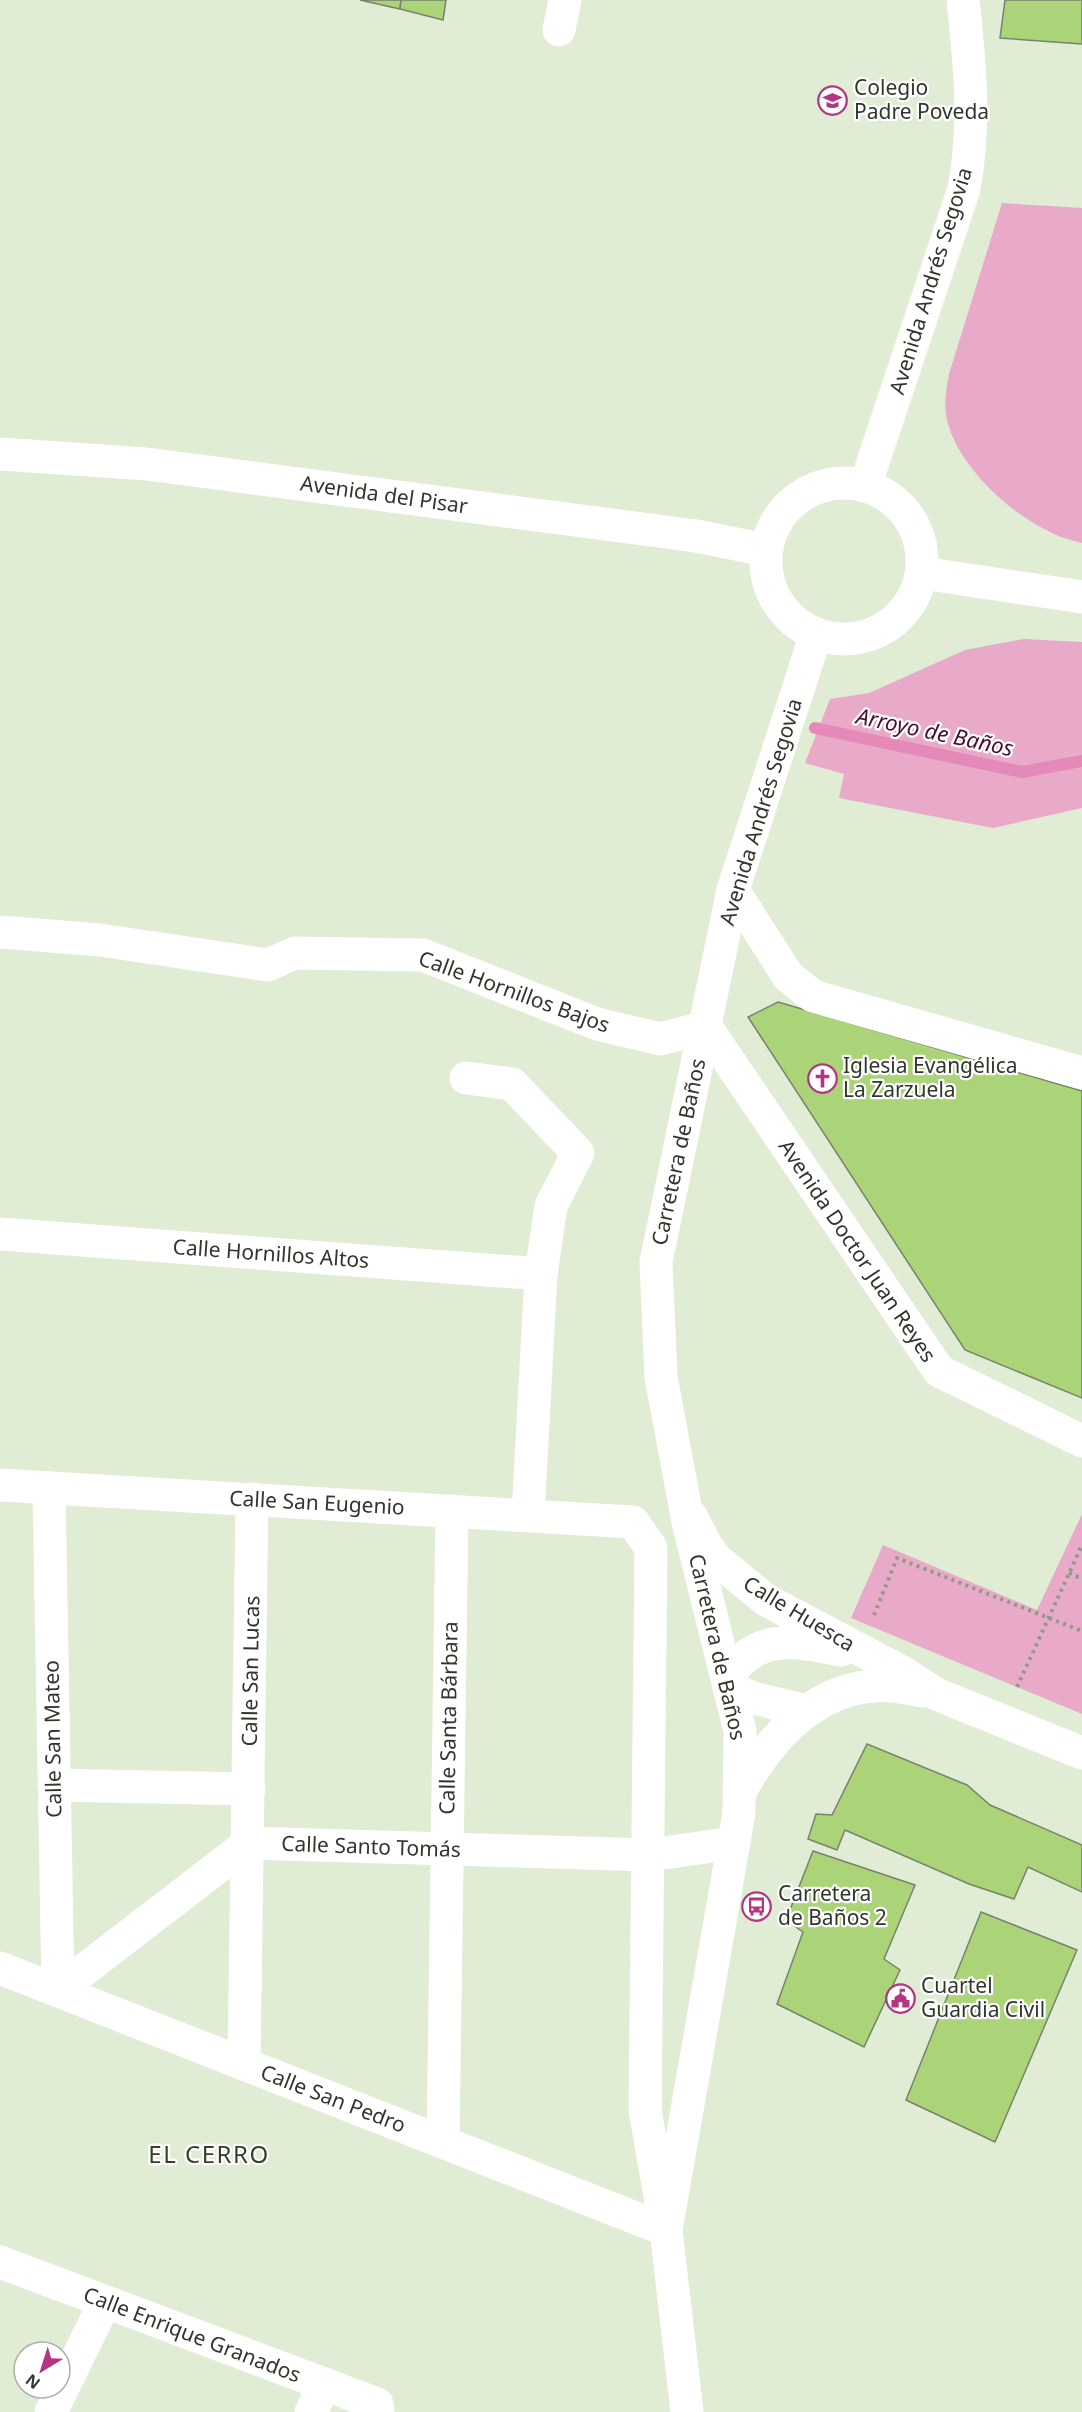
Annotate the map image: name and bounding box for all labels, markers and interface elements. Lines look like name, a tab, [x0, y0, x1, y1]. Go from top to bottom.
place label: Colegio Padre Poveda	[854, 73, 989, 125]
school or university icon: Colegio Padre Poveda	[817, 84, 849, 116]
street label: Avenida Andrés Segovia	[882, 164, 978, 398]
street label: Avenida del Pisar	[299, 468, 470, 520]
street label: Avenida Andrés Segovia	[712, 695, 808, 929]
water label: Arroyo de Baños	[852, 699, 1017, 762]
street label: Calle Hornillos Bajos	[415, 943, 614, 1039]
place label: Iglesia Evangélica La Zarzuela	[843, 1051, 1018, 1103]
street label: Carretera de Baños	[645, 1056, 711, 1248]
church icon: Iglesia Evangélica La Zarzuela	[806, 1062, 838, 1094]
street label: Avenida Doctor Juan Reyes	[773, 1134, 943, 1367]
street label: Calle Hornillos Altos	[172, 1232, 370, 1274]
street label: Calle San Eugenio	[229, 1483, 405, 1521]
street label: Carretera de Baños	[683, 1551, 753, 1743]
street label: Calle Huesca	[739, 1569, 861, 1657]
street label: Calle San Lucas	[235, 1595, 265, 1747]
street label: Calle Santa Bárbara	[432, 1621, 464, 1815]
street label: Calle San Mateo	[37, 1660, 67, 1818]
street label: Calle Santo Tomás	[281, 1829, 461, 1863]
place label: Carretera de Baños 2	[778, 1879, 887, 1931]
bus stop icon: Carretera de Baños 2	[741, 1890, 773, 1922]
place label: Cuartel Guardia Civil	[921, 1971, 1045, 2023]
public building icon: Cuartel Guardia Civil	[884, 1982, 916, 2014]
street label: Calle San Pedro	[257, 2058, 410, 2139]
district label: EL CERRO	[148, 2137, 270, 2170]
street label: Calle Enrique Granados	[80, 2280, 305, 2389]
north arrow	[12, 2340, 72, 2400]
text: N	[21, 2369, 45, 2394]

